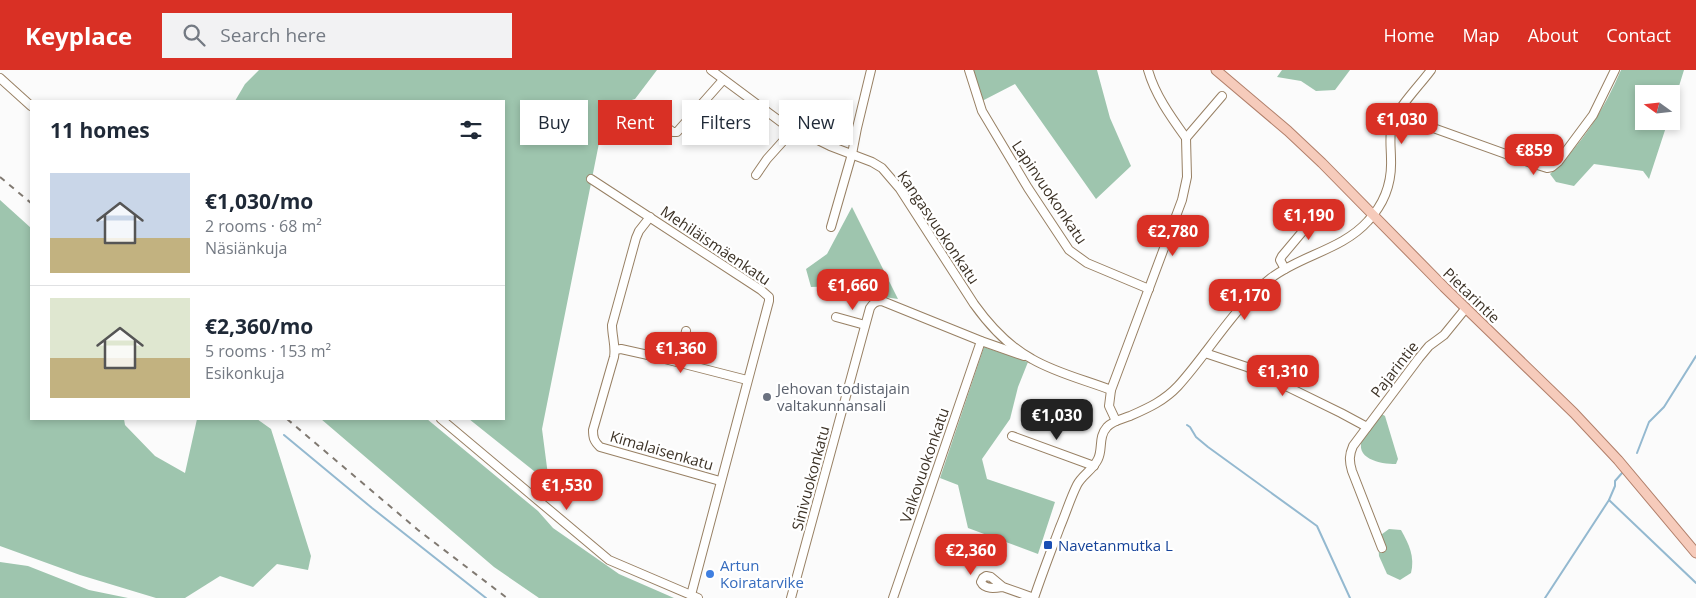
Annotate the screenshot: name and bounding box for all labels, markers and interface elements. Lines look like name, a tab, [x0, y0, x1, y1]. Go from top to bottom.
search box	[162, 13, 512, 58]
text: Keyplace	[25, 19, 132, 52]
icon: search	[180, 21, 208, 49]
text: Search here	[220, 22, 326, 48]
text: Home	[1384, 23, 1434, 47]
text: Map	[1462, 23, 1500, 47]
text: About	[1528, 23, 1578, 47]
text: Contact	[1606, 23, 1671, 47]
north arrow	[1635, 85, 1680, 130]
map controls	[1635, 85, 1680, 130]
chip: Buy	[520, 100, 588, 145]
chip: Rent	[598, 100, 672, 145]
chip: Filters	[682, 100, 769, 145]
chip: New	[779, 100, 853, 145]
pin: €1,030	[1361, 102, 1443, 145]
text: €1,030	[1377, 108, 1427, 130]
text: 11 homes	[50, 116, 150, 144]
icon: filters	[457, 116, 485, 144]
pin: €859	[1504, 134, 1564, 176]
street label: Lapinvuokonkatu	[1008, 136, 1092, 248]
text: €859	[1516, 139, 1552, 161]
street label: Kangasvuokonkatu	[894, 166, 984, 288]
text: €1,030/mo	[205, 187, 313, 215]
icon: home	[90, 193, 150, 253]
pin: €1,190	[1268, 198, 1350, 241]
street label: Mehiläismäenkatu	[657, 201, 775, 289]
text: €1,190	[1284, 204, 1334, 226]
pin: €2,780	[1132, 214, 1214, 257]
text: 2 rooms · 68 m²	[205, 215, 322, 237]
text: €2,780	[1148, 220, 1198, 242]
text: Näsiänkuja	[205, 237, 287, 259]
street label: Pietarintie	[1439, 263, 1505, 327]
pin: €1,660	[812, 268, 894, 311]
text: €1,660	[828, 274, 878, 296]
pin: €1,170	[1204, 278, 1286, 321]
text: €1,170	[1220, 284, 1270, 306]
text: €2,360/mo	[205, 312, 313, 340]
icon: home	[90, 318, 150, 378]
pin: €1,360	[640, 332, 722, 374]
text: €1,360	[656, 337, 706, 359]
street label: Pajarintie	[1366, 337, 1422, 401]
text: 5 rooms · 153 m²	[205, 340, 331, 362]
pin: €1,310	[1242, 354, 1324, 397]
text: €1,310	[1258, 360, 1308, 382]
text: Esikonkuja	[205, 362, 285, 384]
place label: Jehovan todistajain valtakunnansali	[775, 378, 910, 415]
marker: Jehovan todistajain valtakunnansali	[761, 391, 773, 403]
pin: €1,030	[1016, 398, 1098, 441]
text: €1,030	[1032, 404, 1082, 426]
street label: Valkovuokonkatu	[895, 405, 953, 525]
street label: Sinivuokonkatu	[786, 423, 834, 533]
street label: Kimalaisenkatu	[608, 426, 716, 474]
pin: €1,530	[526, 468, 608, 511]
text: €1,530	[542, 474, 592, 496]
pin: €2,360	[930, 534, 1012, 576]
place label: Navetanmutka L	[1058, 535, 1173, 555]
text: €2,360	[946, 539, 996, 561]
marker: Navetanmutka L	[1042, 539, 1054, 551]
place label: Artun Koiratarvike	[720, 555, 804, 592]
marker: Artun Koiratarvike	[704, 568, 716, 580]

